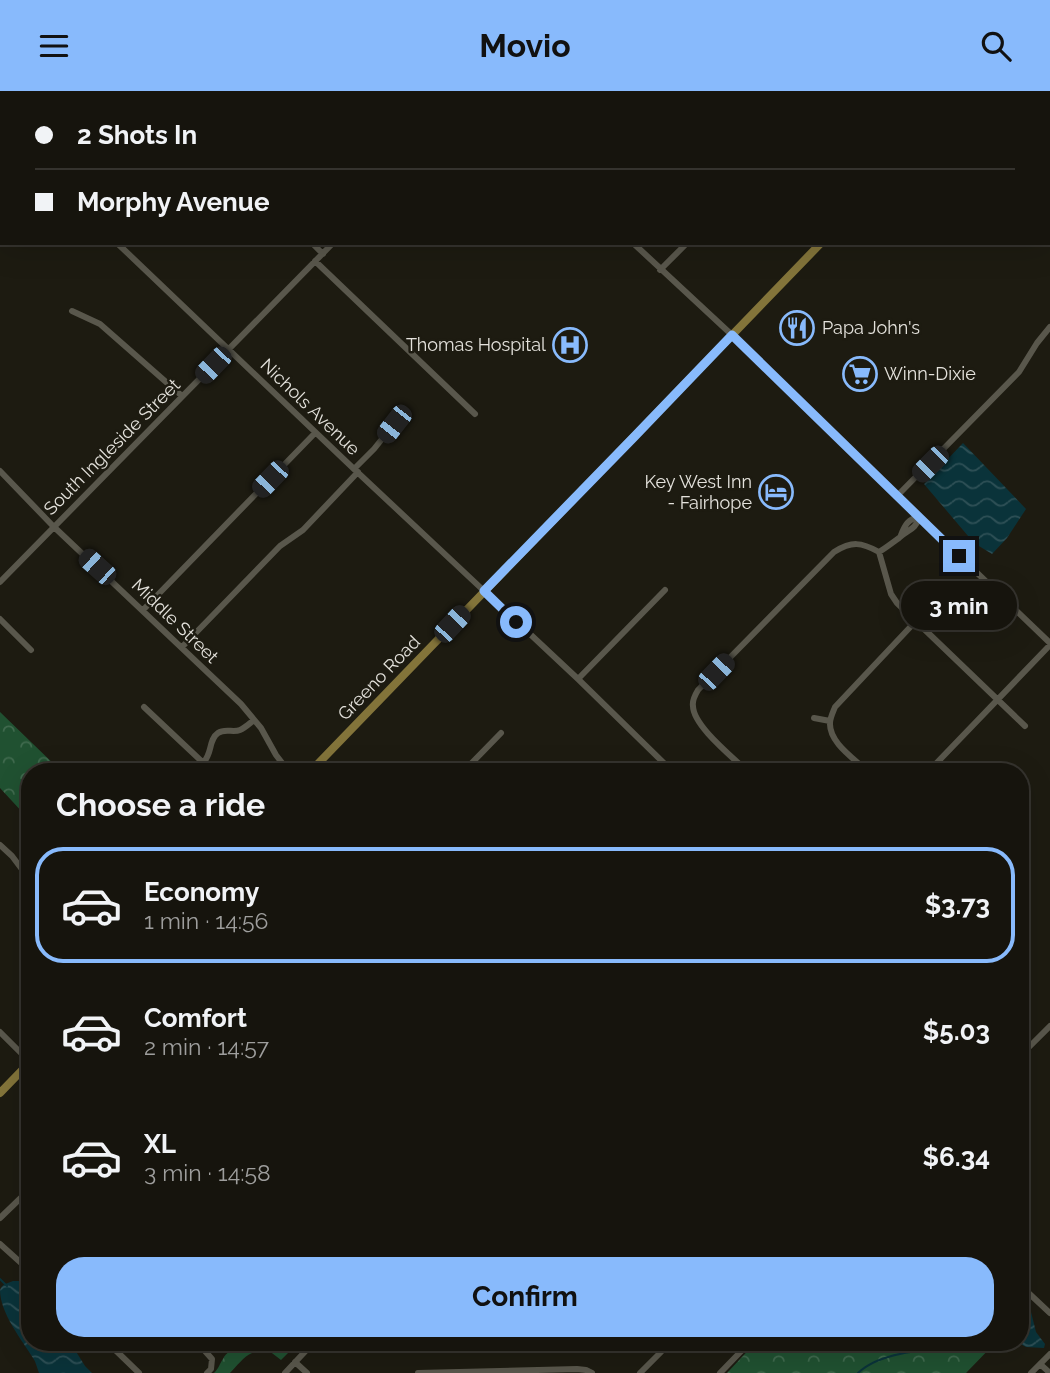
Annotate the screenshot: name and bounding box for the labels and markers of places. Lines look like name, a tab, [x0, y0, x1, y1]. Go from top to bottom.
restaurant icon: Papa John's	[778, 309, 816, 347]
place label: Papa John's	[822, 317, 920, 338]
hospital icon: Thomas Hospital	[551, 326, 589, 364]
place label: Thomas Hospital	[406, 334, 546, 355]
supermarket icon: Winn-Dixie	[841, 355, 879, 393]
place label: Winn-Dixie	[884, 363, 976, 384]
place label: Key West Inn - Fairhope	[644, 471, 752, 513]
hotel icon: Key West Inn - Fairhope	[757, 473, 795, 511]

